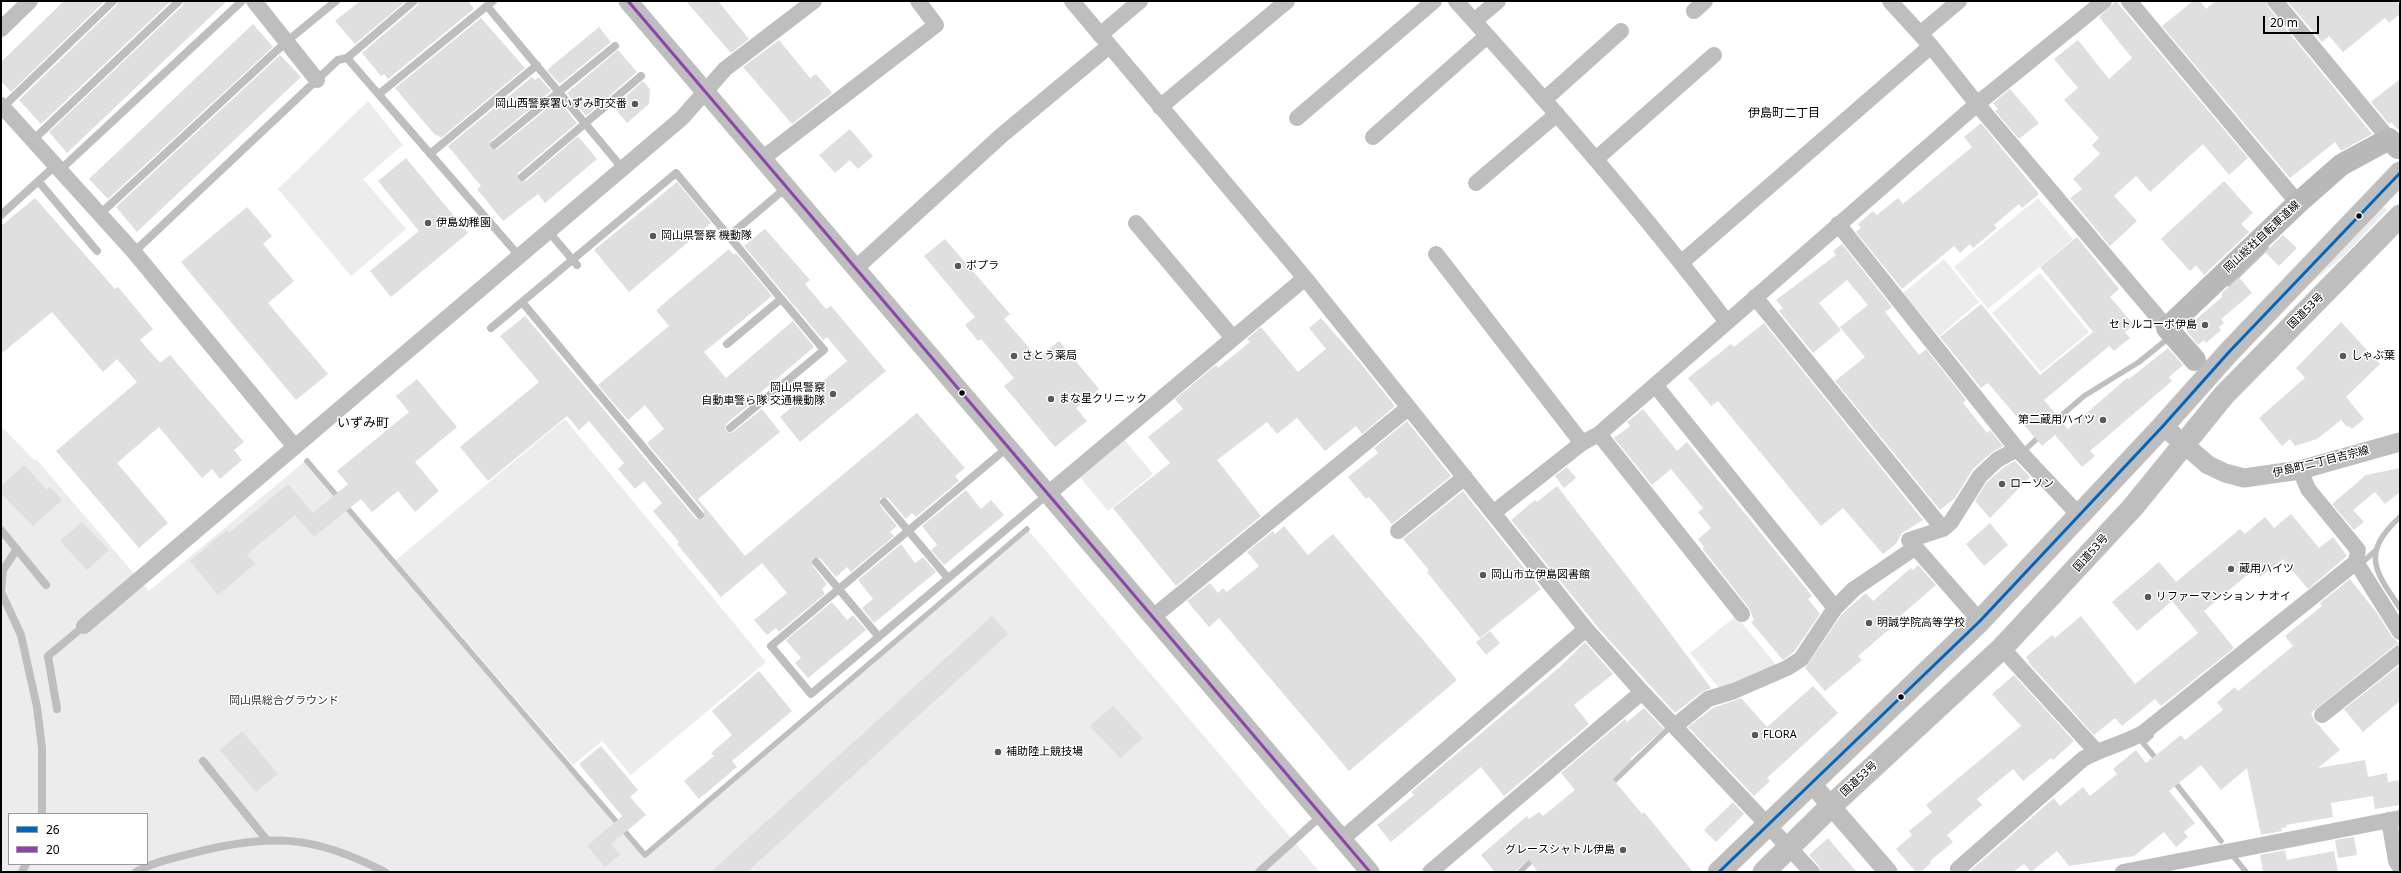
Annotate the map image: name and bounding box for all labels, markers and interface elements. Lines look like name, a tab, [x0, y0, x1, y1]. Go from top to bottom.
scale bar	[2265, 8, 2321, 34]
text: 20 m	[2270, 14, 2298, 31]
place label: 岡山西警察署いずみ町交番	[495, 97, 627, 111]
marker: 岡山西警察署いずみ町交番	[630, 99, 640, 109]
district label: 伊島町二丁目	[1748, 107, 1820, 121]
street label: 岡山総社自転車道線	[2221, 198, 2303, 276]
unlabelled marker	[2354, 211, 2364, 221]
place label: 伊島幼稚園	[436, 216, 491, 230]
marker: 伊島幼稚園	[423, 218, 433, 228]
place label: 岡山県警察 機動隊	[661, 229, 752, 243]
marker: 岡山県警察 機動隊	[648, 231, 658, 241]
place label: ポプラ	[966, 259, 999, 273]
marker: ポプラ	[953, 261, 963, 271]
street label: 国道53号	[2285, 290, 2327, 332]
place label: セトルコーポ伊島	[2109, 318, 2197, 332]
marker: セトルコーポ伊島	[2200, 320, 2210, 330]
place label: さとう薬局	[1022, 349, 1077, 363]
place label: しゃぶ葉	[2351, 349, 2395, 363]
marker: さとう薬局	[1009, 351, 1019, 361]
marker: しゃぶ葉	[2338, 351, 2348, 361]
place label: 岡山県警察 自動車警ら隊 交通機動隊	[701, 381, 825, 407]
unlabelled marker	[957, 388, 967, 398]
marker: 岡山県警察 自動車警ら隊 交通機動隊	[828, 389, 838, 399]
place label: まな星クリニック	[1059, 392, 1147, 406]
marker: まな星クリニック	[1046, 394, 1056, 404]
place label: 第二蔵用ハイツ	[2018, 413, 2095, 427]
district label: いずみ町	[337, 415, 389, 431]
marker: 第二蔵用ハイツ	[2098, 415, 2108, 425]
street label: 伊島町二丁目吉宗線	[2271, 444, 2371, 480]
place label: ローソン	[2010, 477, 2054, 491]
marker: ローソン	[1997, 479, 2007, 489]
street label: 国道53号	[2071, 532, 2111, 574]
place label: 蔵用ハイツ	[2239, 562, 2294, 576]
marker: 蔵用ハイツ	[2226, 564, 2236, 574]
place label: 岡山市立伊島図書館	[1491, 568, 1590, 582]
marker: 岡山市立伊島図書館	[1478, 570, 1488, 580]
place label: リファーマンション ナオイ	[2156, 590, 2291, 604]
marker: リファーマンション ナオイ	[2143, 592, 2153, 602]
place label: 明誠学院高等学校	[1877, 616, 1965, 630]
marker: 明誠学院高等学校	[1864, 618, 1874, 628]
unlabelled marker	[1896, 692, 1906, 702]
park label: 岡山県総合グラウンド	[229, 694, 339, 708]
place label: FLORA	[1763, 728, 1797, 742]
marker: FLORA	[1750, 730, 1760, 740]
place label: 補助陸上競技場	[1006, 745, 1083, 759]
marker: 補助陸上競技場	[993, 747, 1003, 757]
street label: 国道53号	[1838, 759, 1880, 799]
legend	[8, 813, 148, 865]
text: 26	[46, 821, 60, 838]
text: 20	[46, 841, 60, 858]
place label: グレースシャトル伊島	[1505, 843, 1615, 857]
marker: グレースシャトル伊島	[1618, 845, 1628, 855]

